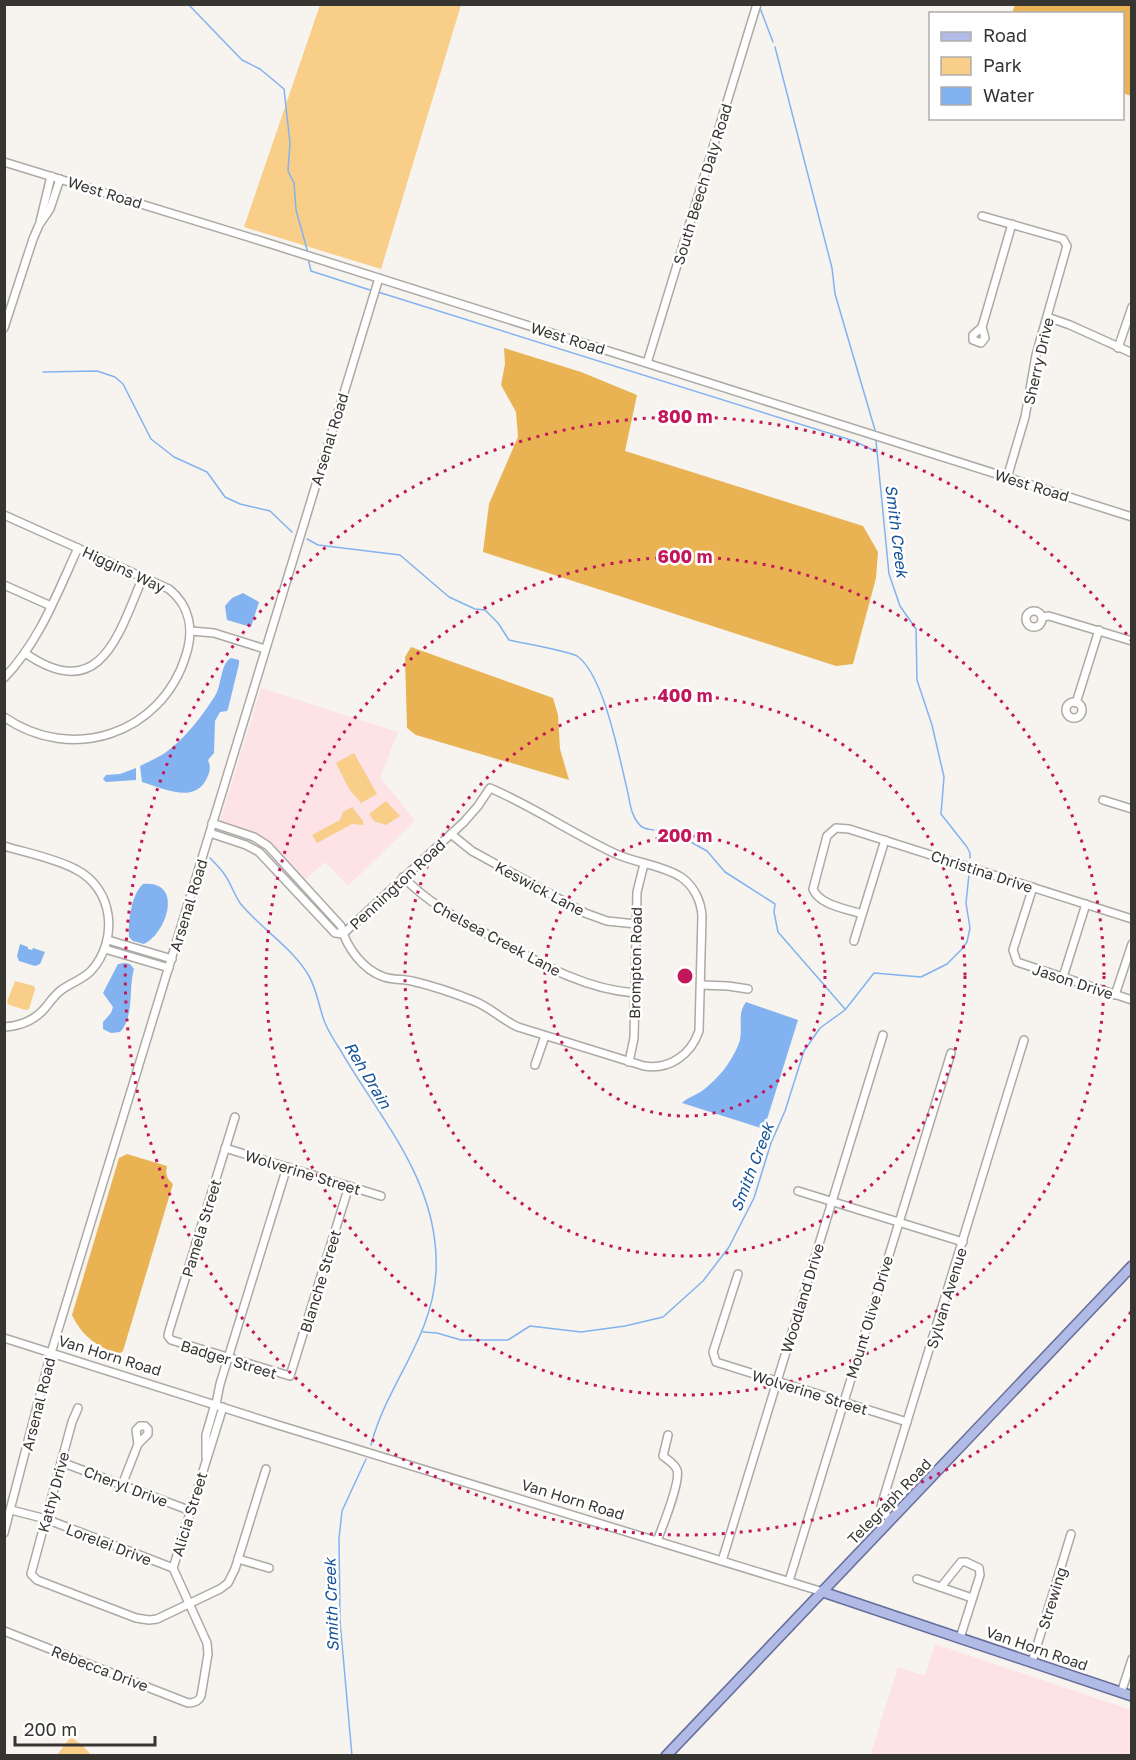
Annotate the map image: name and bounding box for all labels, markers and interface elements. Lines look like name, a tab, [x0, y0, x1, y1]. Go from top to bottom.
legend	[929, 12, 1124, 120]
text: Road	[983, 24, 1027, 46]
text: Park	[983, 54, 1022, 76]
text: Water	[983, 84, 1034, 106]
street label: South Beech Daly Road	[669, 101, 735, 267]
street label: West Road	[66, 172, 144, 212]
street label: Sherry Drive	[1019, 315, 1057, 406]
street label: West Road	[529, 318, 607, 358]
street label: Arsenal Road	[306, 391, 352, 487]
text: 800 m	[657, 405, 713, 427]
street label: West Road	[993, 465, 1071, 505]
water label: Smith Creek	[881, 483, 913, 581]
street label: Higgins Way	[80, 542, 169, 596]
text: 600 m	[657, 545, 713, 567]
text: 400 m	[658, 684, 712, 706]
text: 200 m	[658, 824, 712, 846]
street label: Pennington Road	[346, 835, 448, 933]
street label: Christina Drive	[929, 846, 1035, 896]
street label: Arsenal Road	[165, 857, 211, 953]
street label: Keswick Lane	[492, 857, 588, 919]
street label: Chelsea Creek Lane	[430, 897, 564, 980]
street label: Brompton Road	[625, 907, 645, 1019]
street label: Jason Drive	[1030, 959, 1116, 1003]
centre of rings	[675, 966, 695, 986]
water label: Reh Drain	[340, 1038, 396, 1113]
water label: Smith Creek	[726, 1118, 779, 1214]
street label: Wolverine Street	[243, 1146, 363, 1198]
street label: Pamela Street	[178, 1177, 224, 1279]
street label: Blanche Street	[296, 1227, 344, 1335]
street label: Woodland Drive	[777, 1241, 827, 1355]
street label: Sylvan Avenue	[922, 1245, 970, 1351]
street label: Mount Olive Drive	[842, 1253, 896, 1381]
street label: Van Horn Road	[56, 1331, 164, 1379]
street label: Badger Street	[179, 1336, 279, 1382]
street label: Arsenal Road	[18, 1355, 58, 1453]
street label: Wolverine Street	[750, 1366, 870, 1418]
street label: Kathy Drive	[34, 1449, 72, 1534]
street label: Telegraph Road	[844, 1454, 934, 1548]
street label: Cheryl Drive	[81, 1462, 171, 1510]
street label: Alicia Street	[168, 1470, 210, 1558]
street label: Van Horn Road	[519, 1475, 627, 1523]
street label: Lorelei Drive	[64, 1519, 155, 1569]
water label: Smith Creek	[319, 1556, 343, 1652]
street label: Strewing	[1034, 1565, 1070, 1631]
street label: Van Horn Road	[984, 1622, 1090, 1674]
street label: Rebecca Drive	[49, 1641, 151, 1695]
scale bar	[15, 1709, 154, 1747]
text: 200 m	[24, 1718, 77, 1740]

